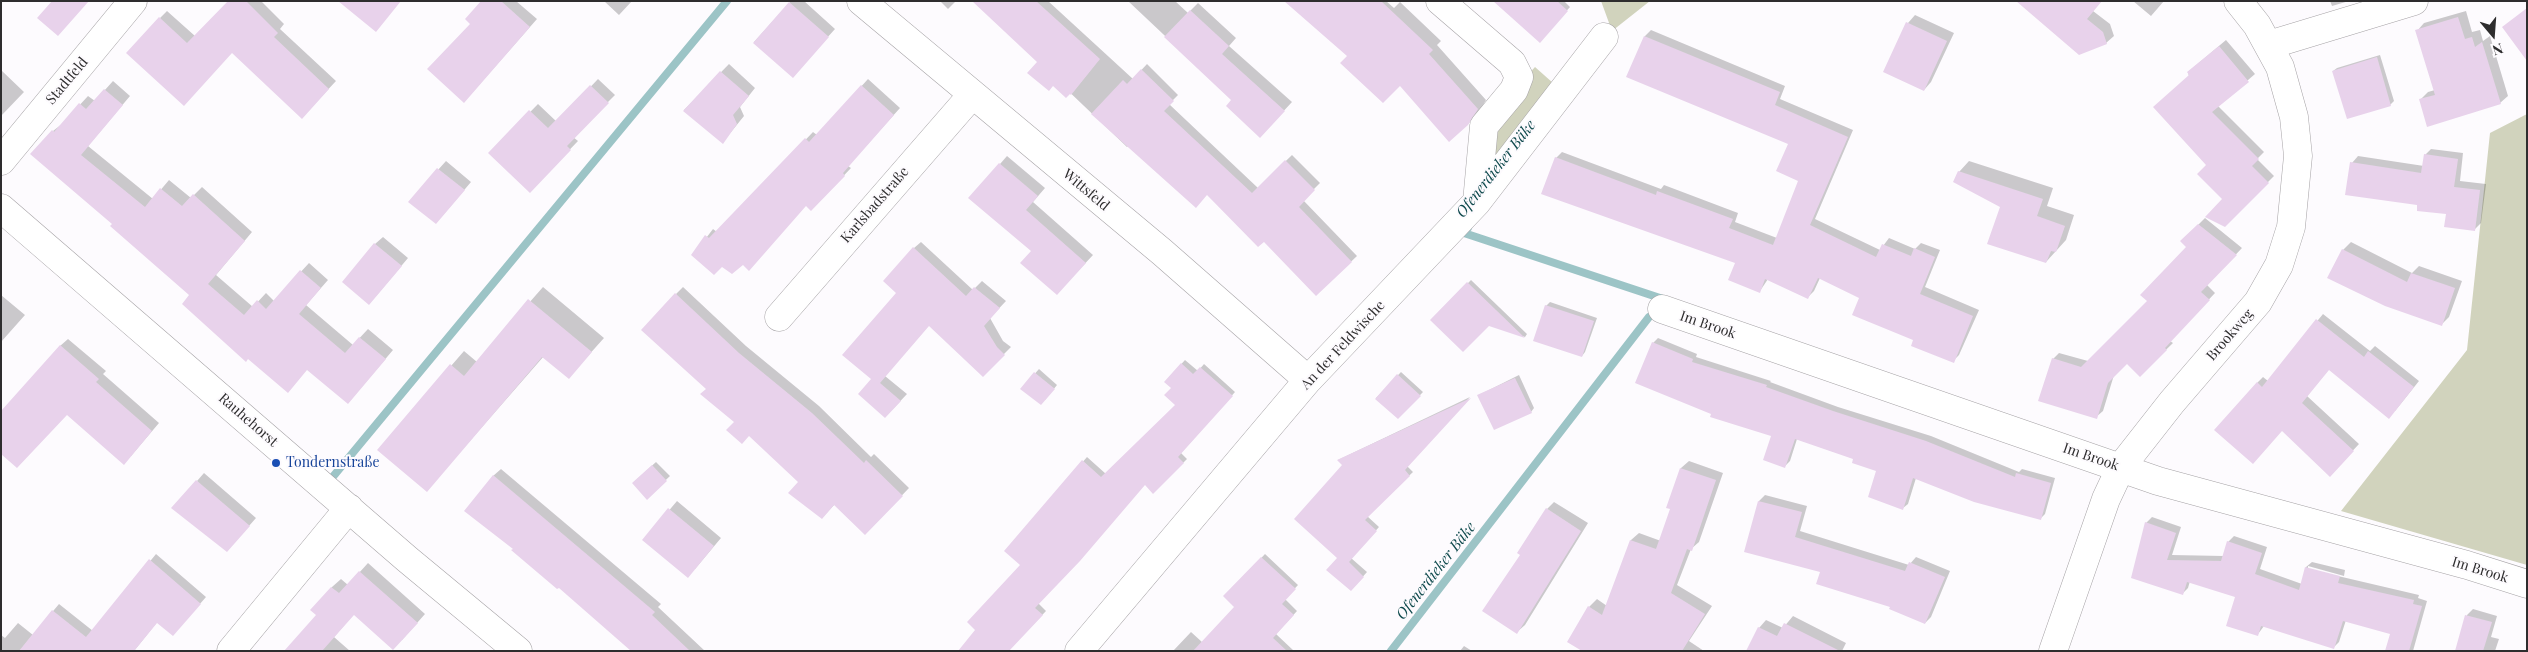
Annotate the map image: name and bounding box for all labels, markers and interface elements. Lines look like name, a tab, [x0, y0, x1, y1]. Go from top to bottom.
north arrow	[2468, 10, 2518, 60]
text: N	[2490, 39, 2506, 60]
street label: Stadtfeld	[43, 54, 91, 108]
water label: Ofenerdieker Bäke	[1452, 117, 1540, 221]
street label: Karlsbadstraße	[837, 164, 913, 246]
street label: Wittsfeld	[1059, 166, 1113, 214]
street label: An der Feldwische	[1297, 297, 1389, 393]
street label: Brookweg	[2203, 306, 2257, 364]
street label: Im Brook	[1678, 308, 1738, 342]
street label: Rauhehorst	[215, 390, 281, 450]
street label: Im Brook	[2061, 440, 2121, 474]
place label: Tondernstraße	[286, 455, 380, 471]
marker: Tondernstraße	[270, 457, 282, 469]
water label: Ofenerdieker Bäke	[1392, 519, 1480, 623]
street label: Im Brook	[2450, 553, 2510, 587]

